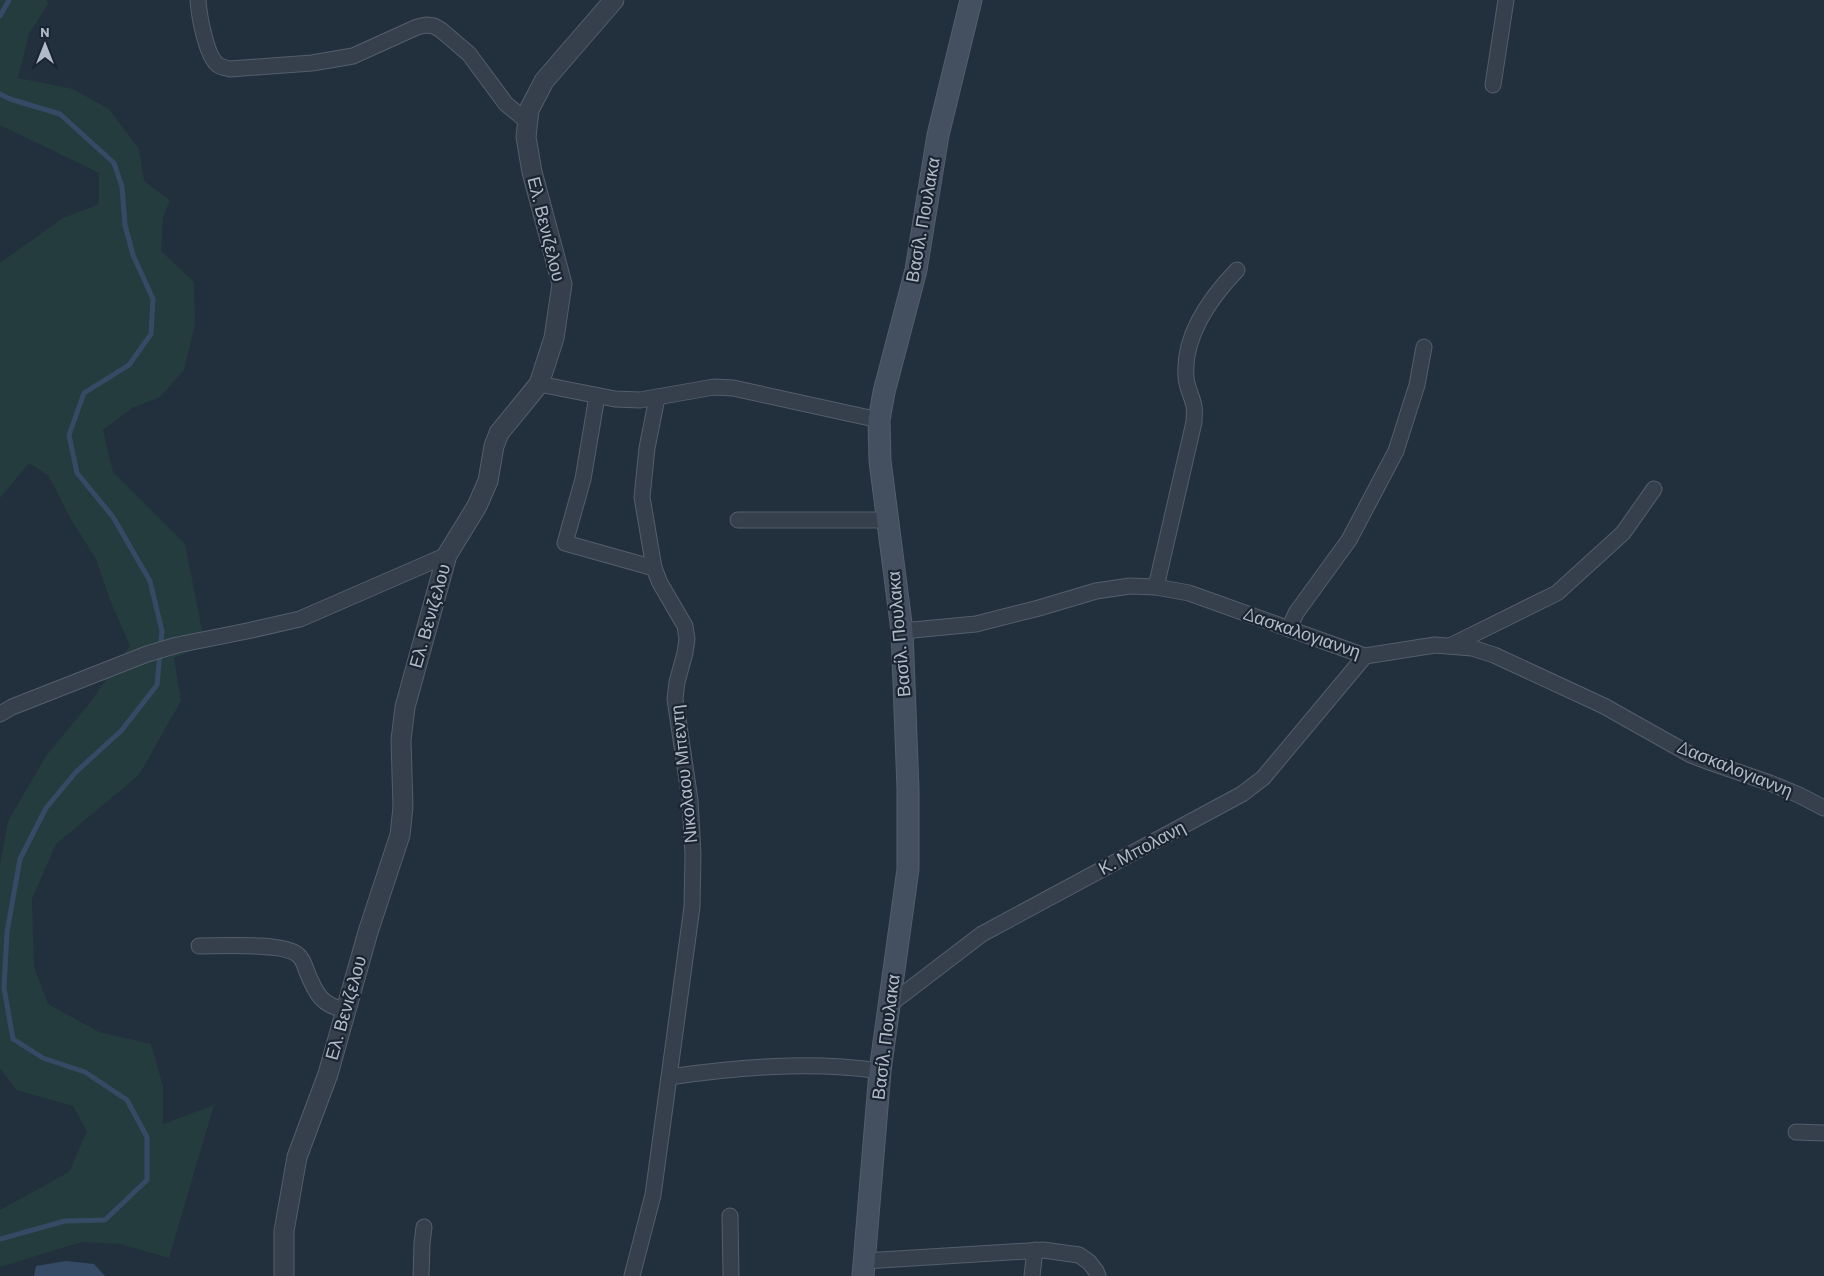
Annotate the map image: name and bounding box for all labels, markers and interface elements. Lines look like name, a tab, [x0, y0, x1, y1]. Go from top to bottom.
north arrow	[20, 20, 70, 70]
text: N	[40, 23, 50, 40]
street label: Βασίλ. Πουλακα	[900, 156, 944, 284]
street label: Ελ. Βενιζελου	[523, 174, 571, 283]
street label: Ελ. Βενιζελου	[404, 561, 454, 670]
street label: Βασίλ. Πουλακα	[882, 570, 914, 698]
street label: Δασκαλογιαννη	[1241, 602, 1364, 662]
street label: Νικολαου Μπεντη	[665, 704, 701, 844]
street label: Δασκαλογιαννη	[1675, 735, 1796, 801]
street label: Κ. Μπολανη	[1094, 815, 1189, 879]
street label: Ελ. Βενιζελου	[320, 953, 370, 1062]
street label: Βασίλ. Πουλακα	[866, 973, 904, 1101]

